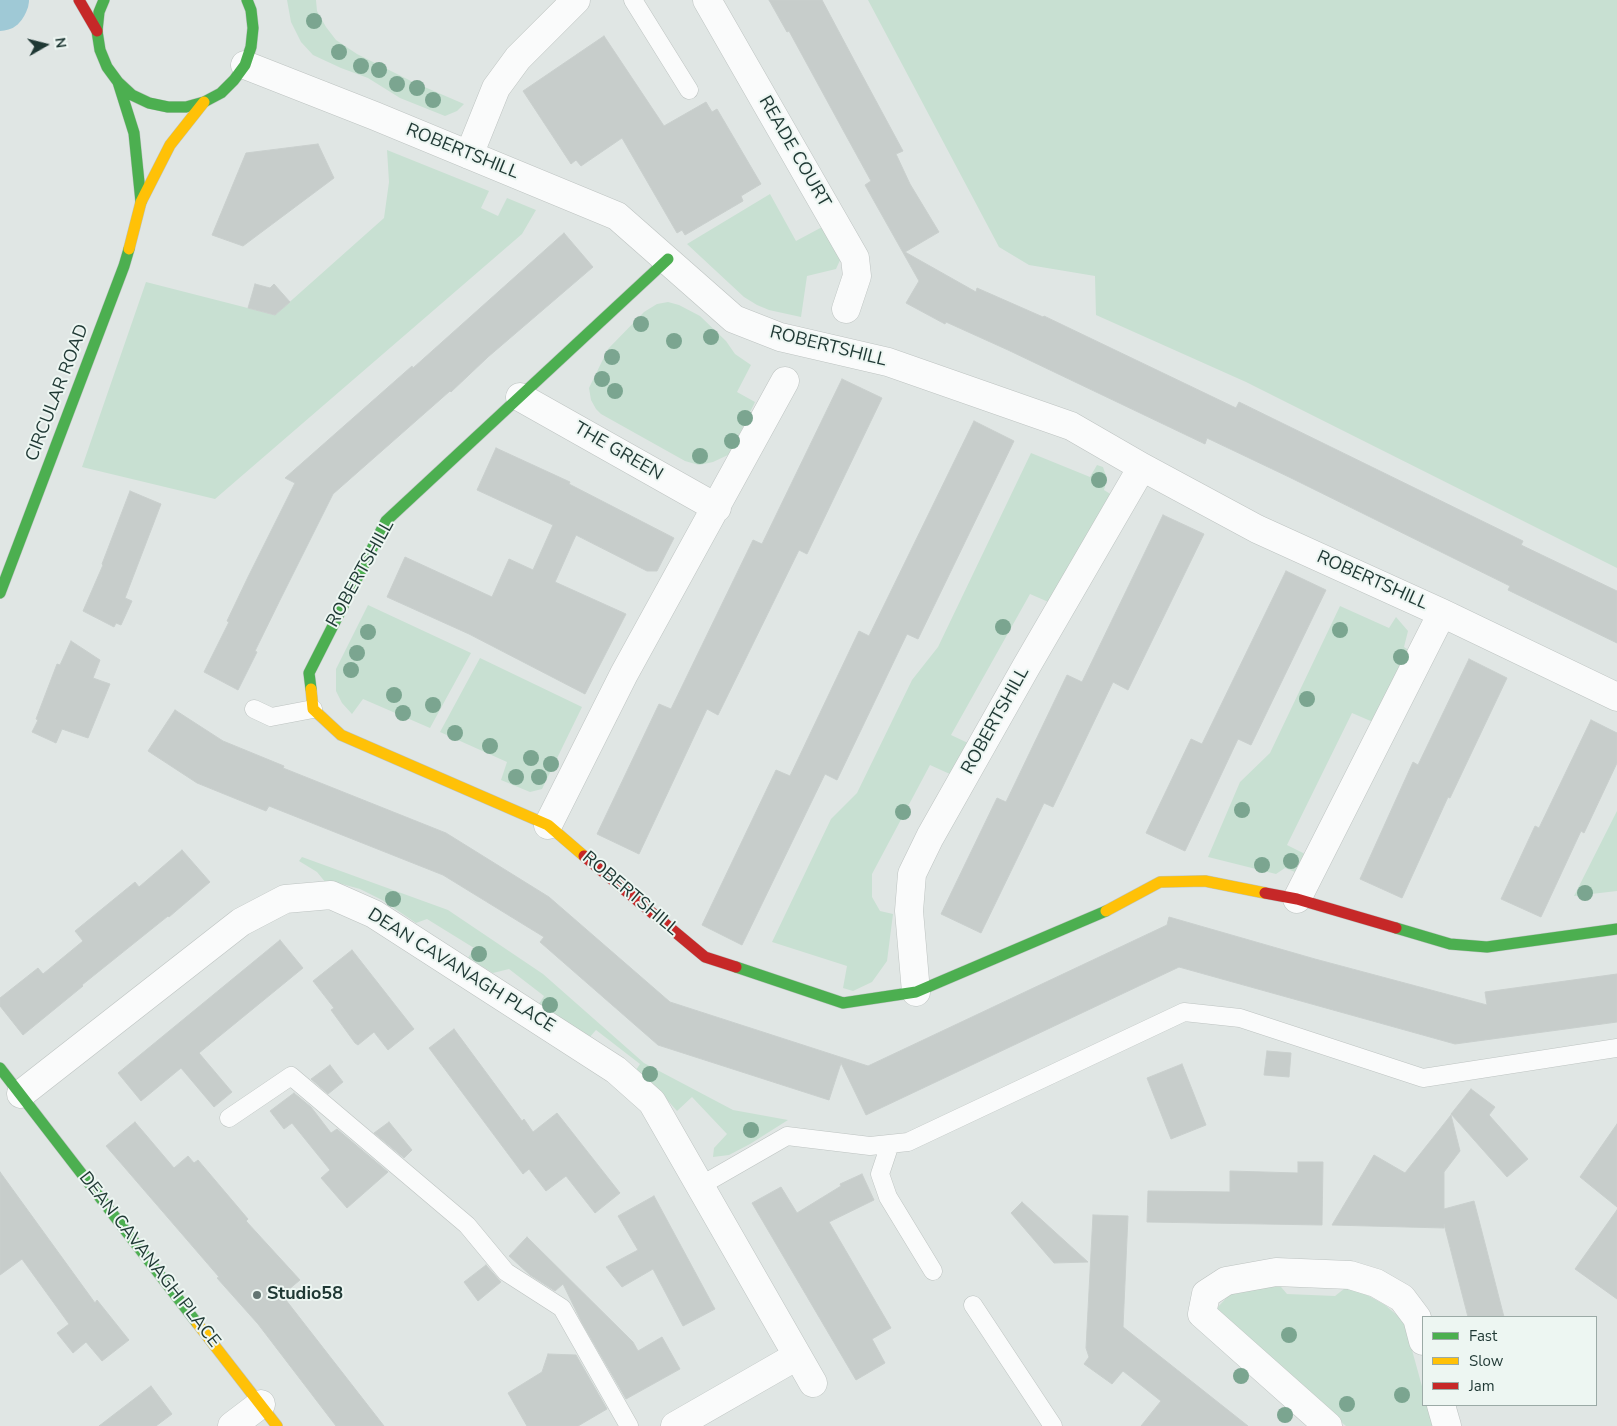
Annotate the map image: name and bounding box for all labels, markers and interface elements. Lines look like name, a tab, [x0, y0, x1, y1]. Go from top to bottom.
north arrow	[20, 20, 70, 70]
text: N	[50, 36, 70, 49]
street label: READE COURT	[753, 92, 835, 212]
street label: ROBERTSHILL	[403, 120, 521, 184]
street label: CIRCULAR ROAD	[22, 321, 94, 465]
street label: ROBERTSHILL	[767, 322, 889, 372]
street label: THE GREEN	[570, 418, 666, 486]
street label: ROBERTSHILL	[323, 517, 399, 631]
street label: ROBERTSHILL	[1313, 547, 1431, 615]
street label: ROBERTSHILL	[958, 664, 1034, 778]
street label: ROBERTSHILL	[577, 847, 683, 941]
street label: DEAN CAVANAGH PLACE	[363, 904, 559, 1038]
street label: DEAN CAVANAGH PLACE	[74, 1168, 224, 1352]
place label: Studio58	[267, 1284, 343, 1306]
marker: Studio58	[251, 1289, 263, 1301]
legend	[1422, 1316, 1597, 1406]
text: Fast	[1469, 1326, 1497, 1346]
text: Slow	[1469, 1351, 1503, 1371]
text: Jam	[1469, 1376, 1495, 1396]

